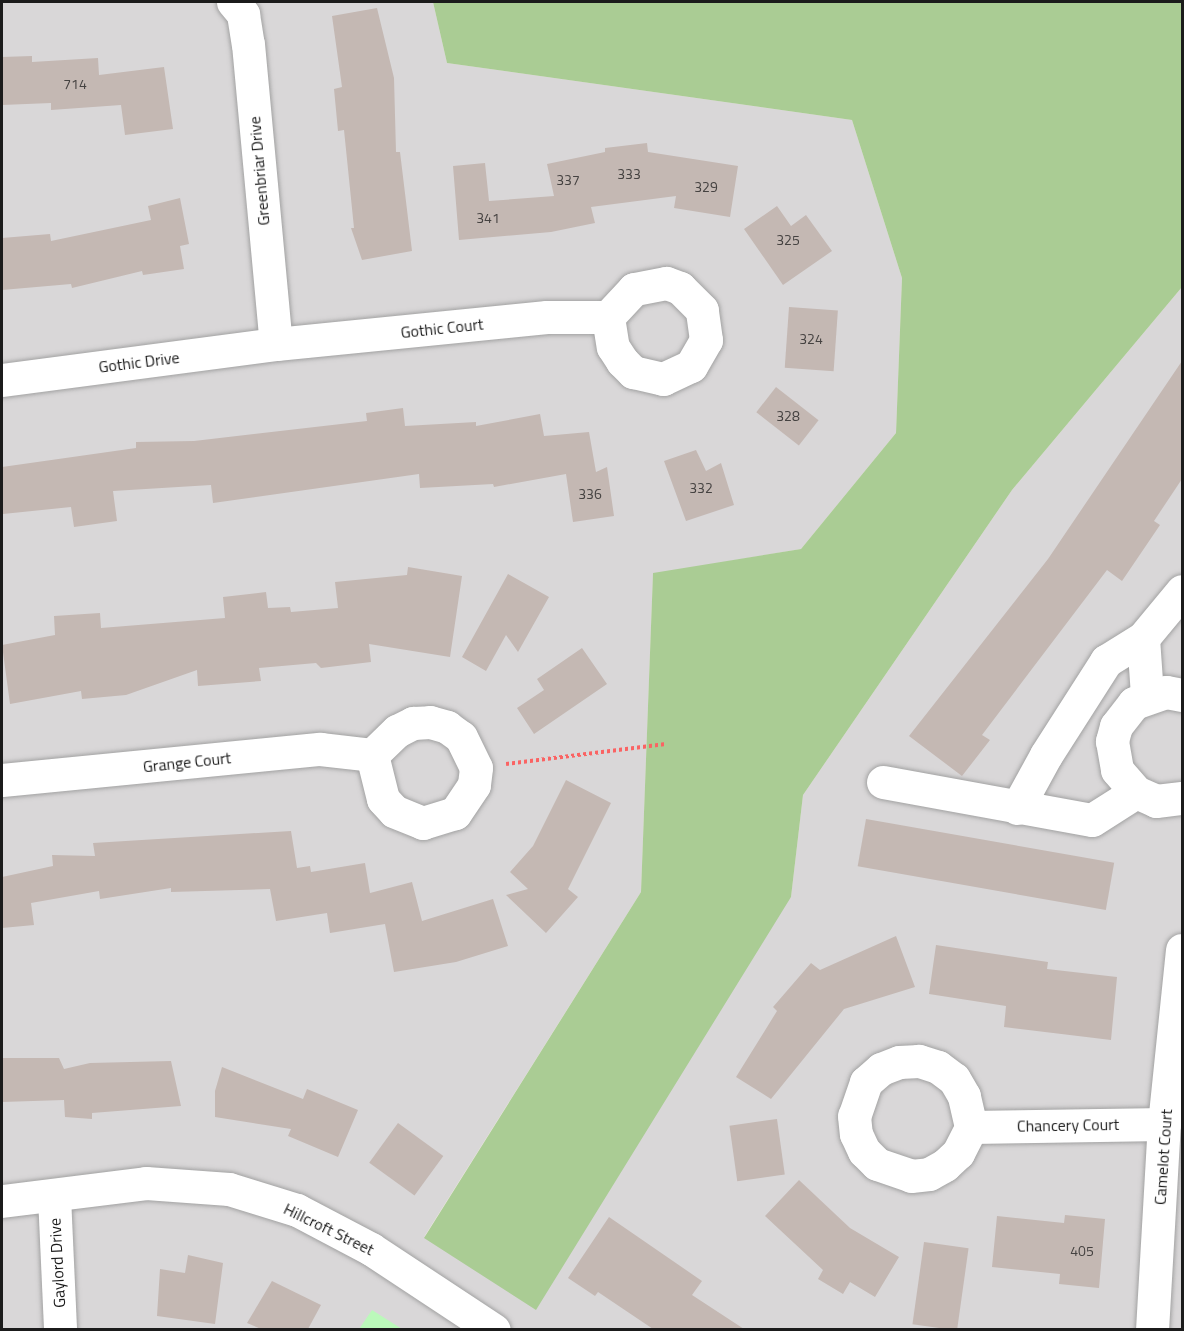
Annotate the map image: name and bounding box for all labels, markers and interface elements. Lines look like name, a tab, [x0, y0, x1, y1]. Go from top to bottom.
house number: 714	[63, 76, 87, 92]
street label: Greenbriar Drive	[245, 116, 273, 226]
house number: 333	[617, 166, 641, 182]
house number: 337	[556, 172, 580, 188]
house number: 329	[694, 179, 718, 195]
house number: 341	[476, 210, 500, 226]
house number: 325	[776, 232, 800, 248]
street label: Gothic Court	[400, 314, 484, 342]
house number: 324	[799, 331, 823, 347]
street label: Gothic Drive	[97, 348, 181, 376]
house number: 328	[776, 408, 800, 424]
house number: 332	[689, 480, 713, 496]
house number: 336	[578, 486, 602, 502]
street label: Grange Court	[142, 748, 232, 776]
street label: Camelot Court	[1150, 1108, 1176, 1206]
street label: Chancery Court	[1017, 1115, 1119, 1135]
street label: Hillcroft Street	[281, 1199, 377, 1259]
street label: Gaylord Drive	[45, 1218, 69, 1308]
house number: 405	[1070, 1243, 1094, 1259]

